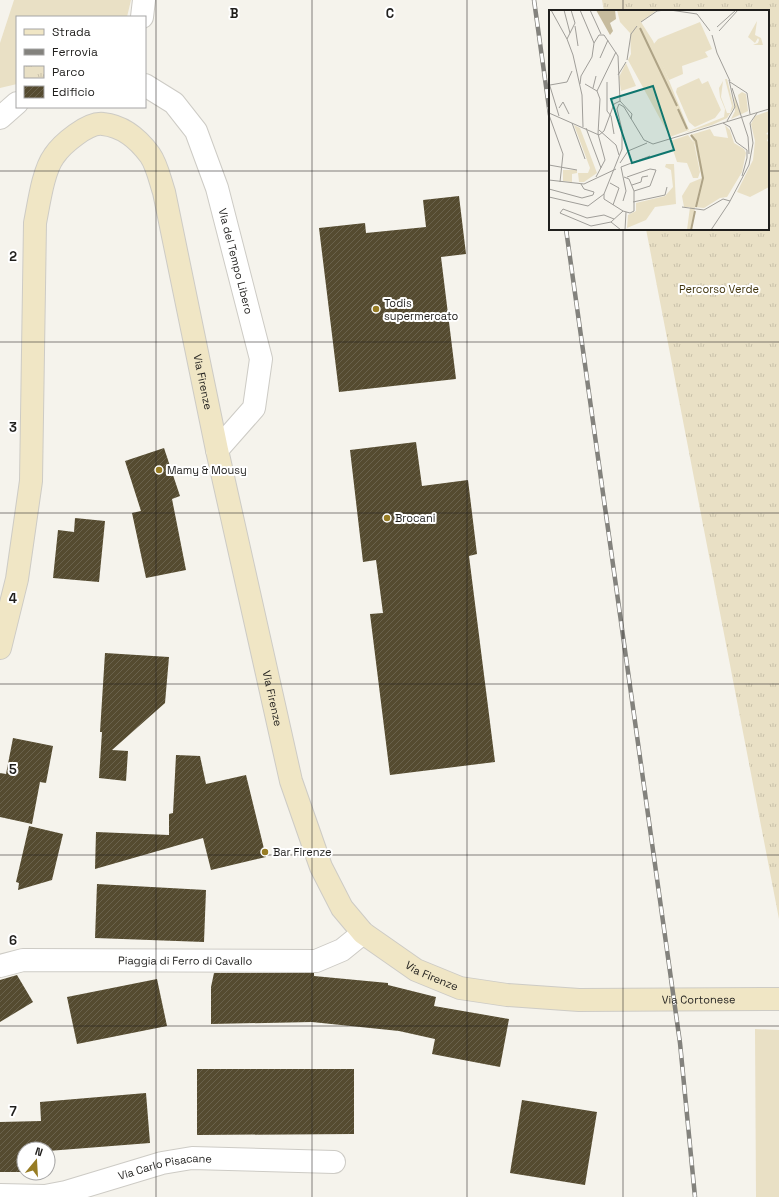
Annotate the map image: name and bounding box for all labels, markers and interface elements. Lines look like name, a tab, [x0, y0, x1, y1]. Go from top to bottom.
text: B	[230, 5, 239, 22]
text: C	[386, 5, 394, 22]
inset map	[549, 10, 769, 230]
legend	[16, 16, 146, 108]
text: Strada	[52, 24, 91, 40]
text: Ferrovia	[52, 44, 98, 60]
text: Parco	[52, 64, 85, 80]
text: Edificio	[52, 84, 95, 100]
street label: Via del Tempo Libero	[215, 207, 256, 316]
text: 2	[9, 248, 17, 265]
park label: Percorso Verde	[679, 282, 759, 296]
place label: Todis supermercato	[384, 296, 459, 323]
marker: Todis supermercato	[371, 304, 381, 314]
street label: Via Firenze	[190, 353, 216, 411]
text: 3	[9, 419, 17, 436]
place label: Mamy & Mousy	[167, 463, 247, 477]
marker: Mamy & Mousy	[154, 465, 164, 475]
place label: Brocani	[395, 511, 436, 525]
marker: Brocani	[382, 513, 392, 523]
text: 4	[9, 590, 17, 607]
street label: Via Firenze	[260, 669, 286, 727]
text: 5	[9, 761, 17, 778]
place label: Bar Firenze	[273, 845, 331, 859]
marker: Bar Firenze	[260, 847, 270, 857]
text: 6	[9, 932, 17, 949]
street label: Piaggia di Ferro di Cavallo	[118, 953, 253, 968]
street label: Via Firenze	[403, 958, 460, 994]
street label: Via Cortonese	[662, 992, 736, 1007]
text: 7	[9, 1103, 17, 1120]
north arrow	[16, 1141, 56, 1181]
text: N	[33, 1144, 45, 1159]
street label: Via Carlo Pisacane	[116, 1151, 212, 1183]

